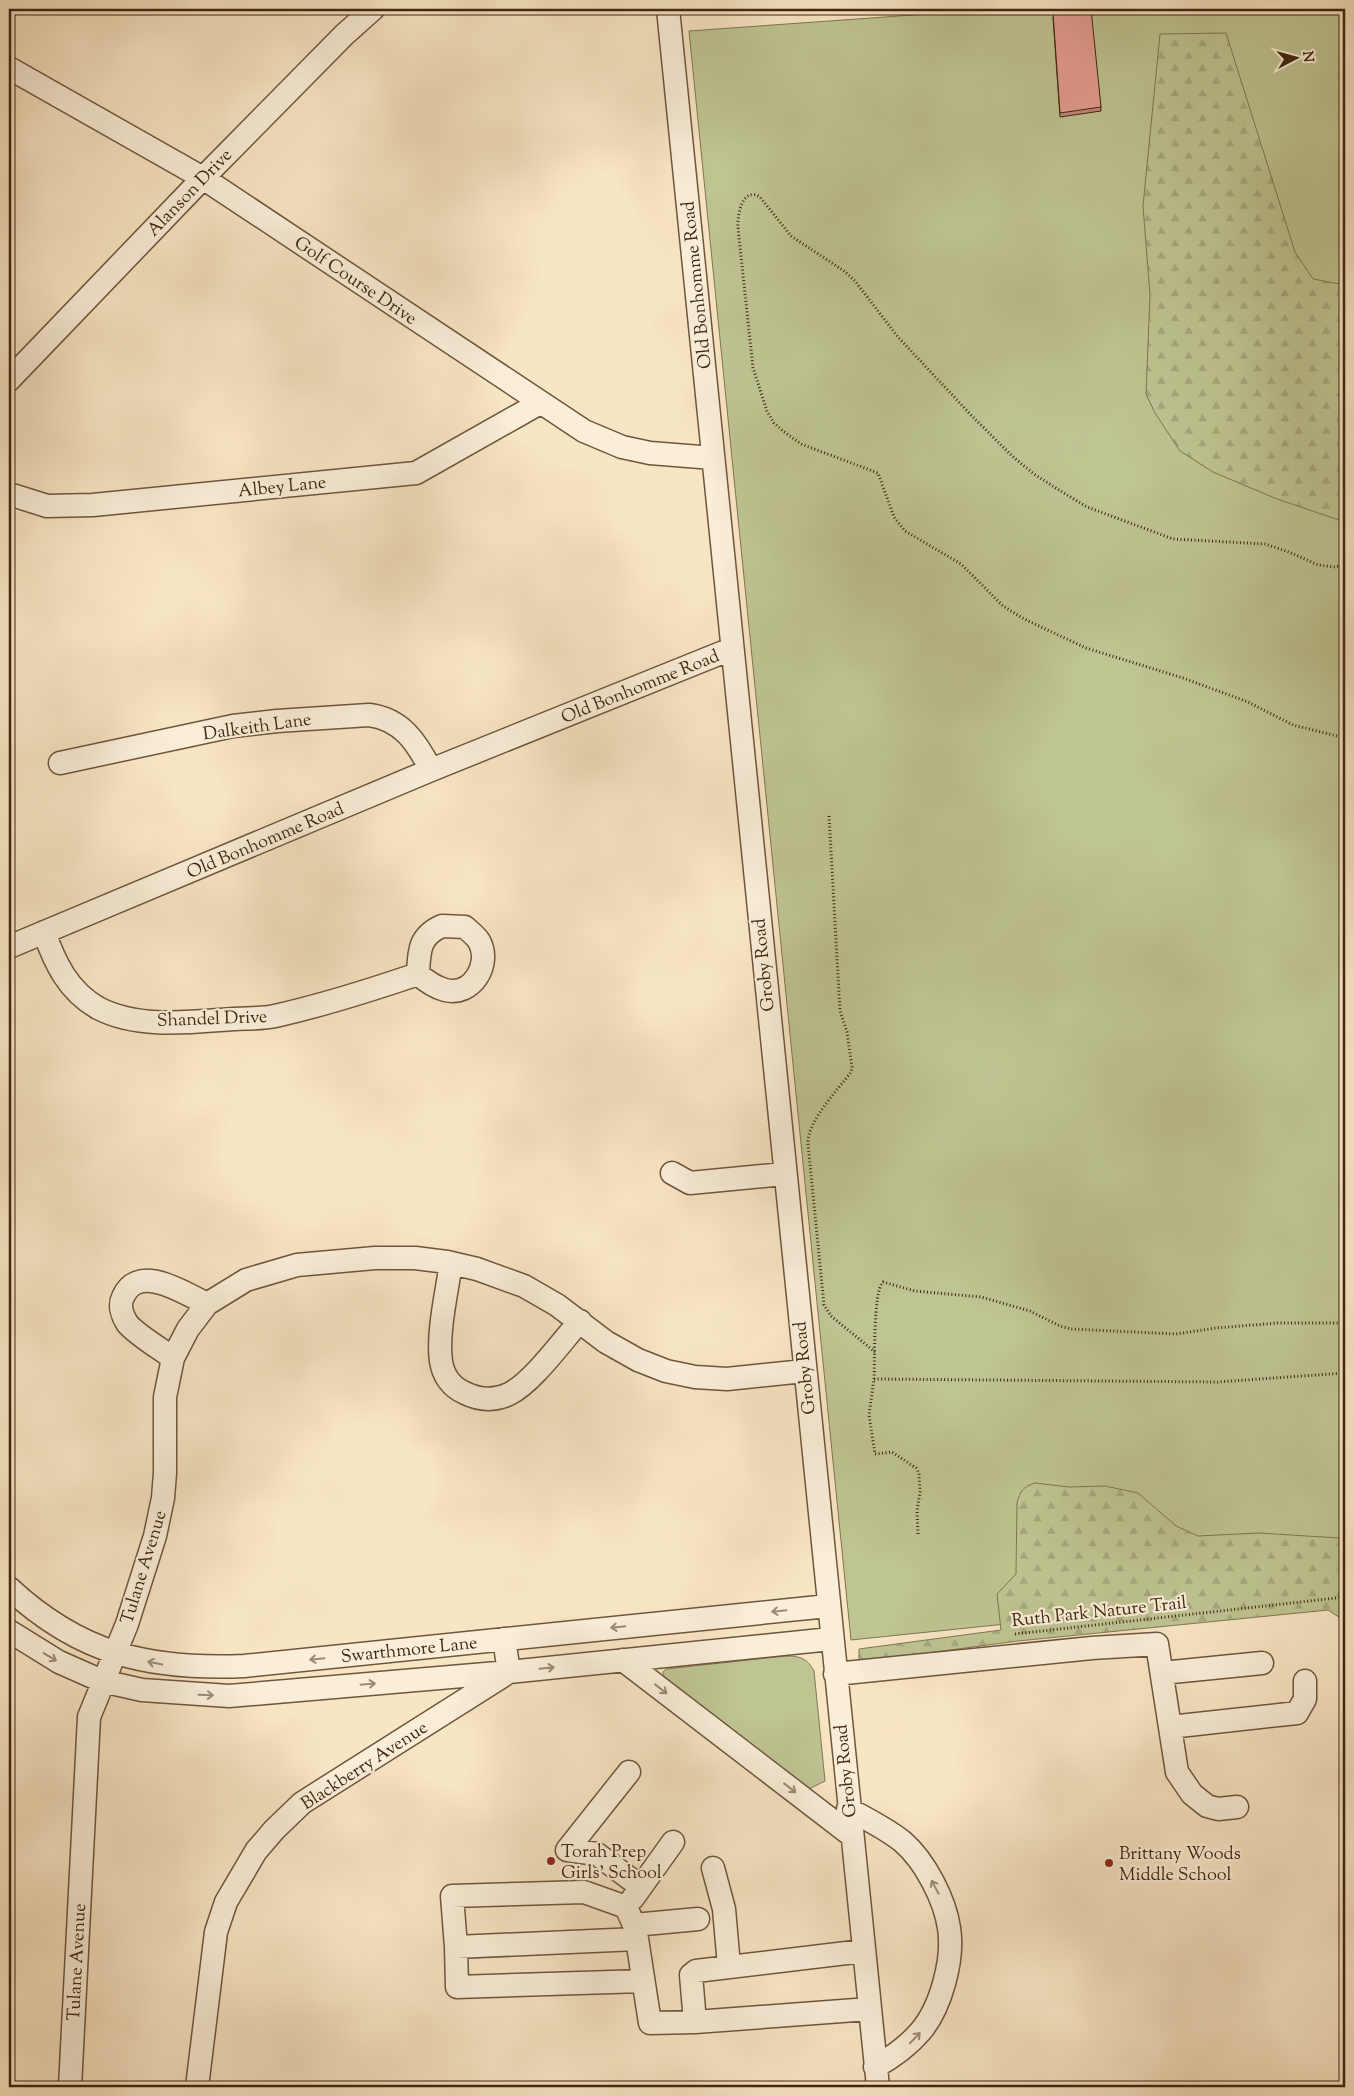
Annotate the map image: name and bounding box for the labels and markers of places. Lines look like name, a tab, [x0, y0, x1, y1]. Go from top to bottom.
place label: Torah Prep Girls' School	[561, 1840, 662, 1887]
place label: Brittany Woods Middle School	[1119, 1842, 1241, 1889]
marker: Torah Prep Girls' School	[545, 1855, 557, 1867]
marker: Brittany Woods Middle School	[1103, 1857, 1115, 1869]

